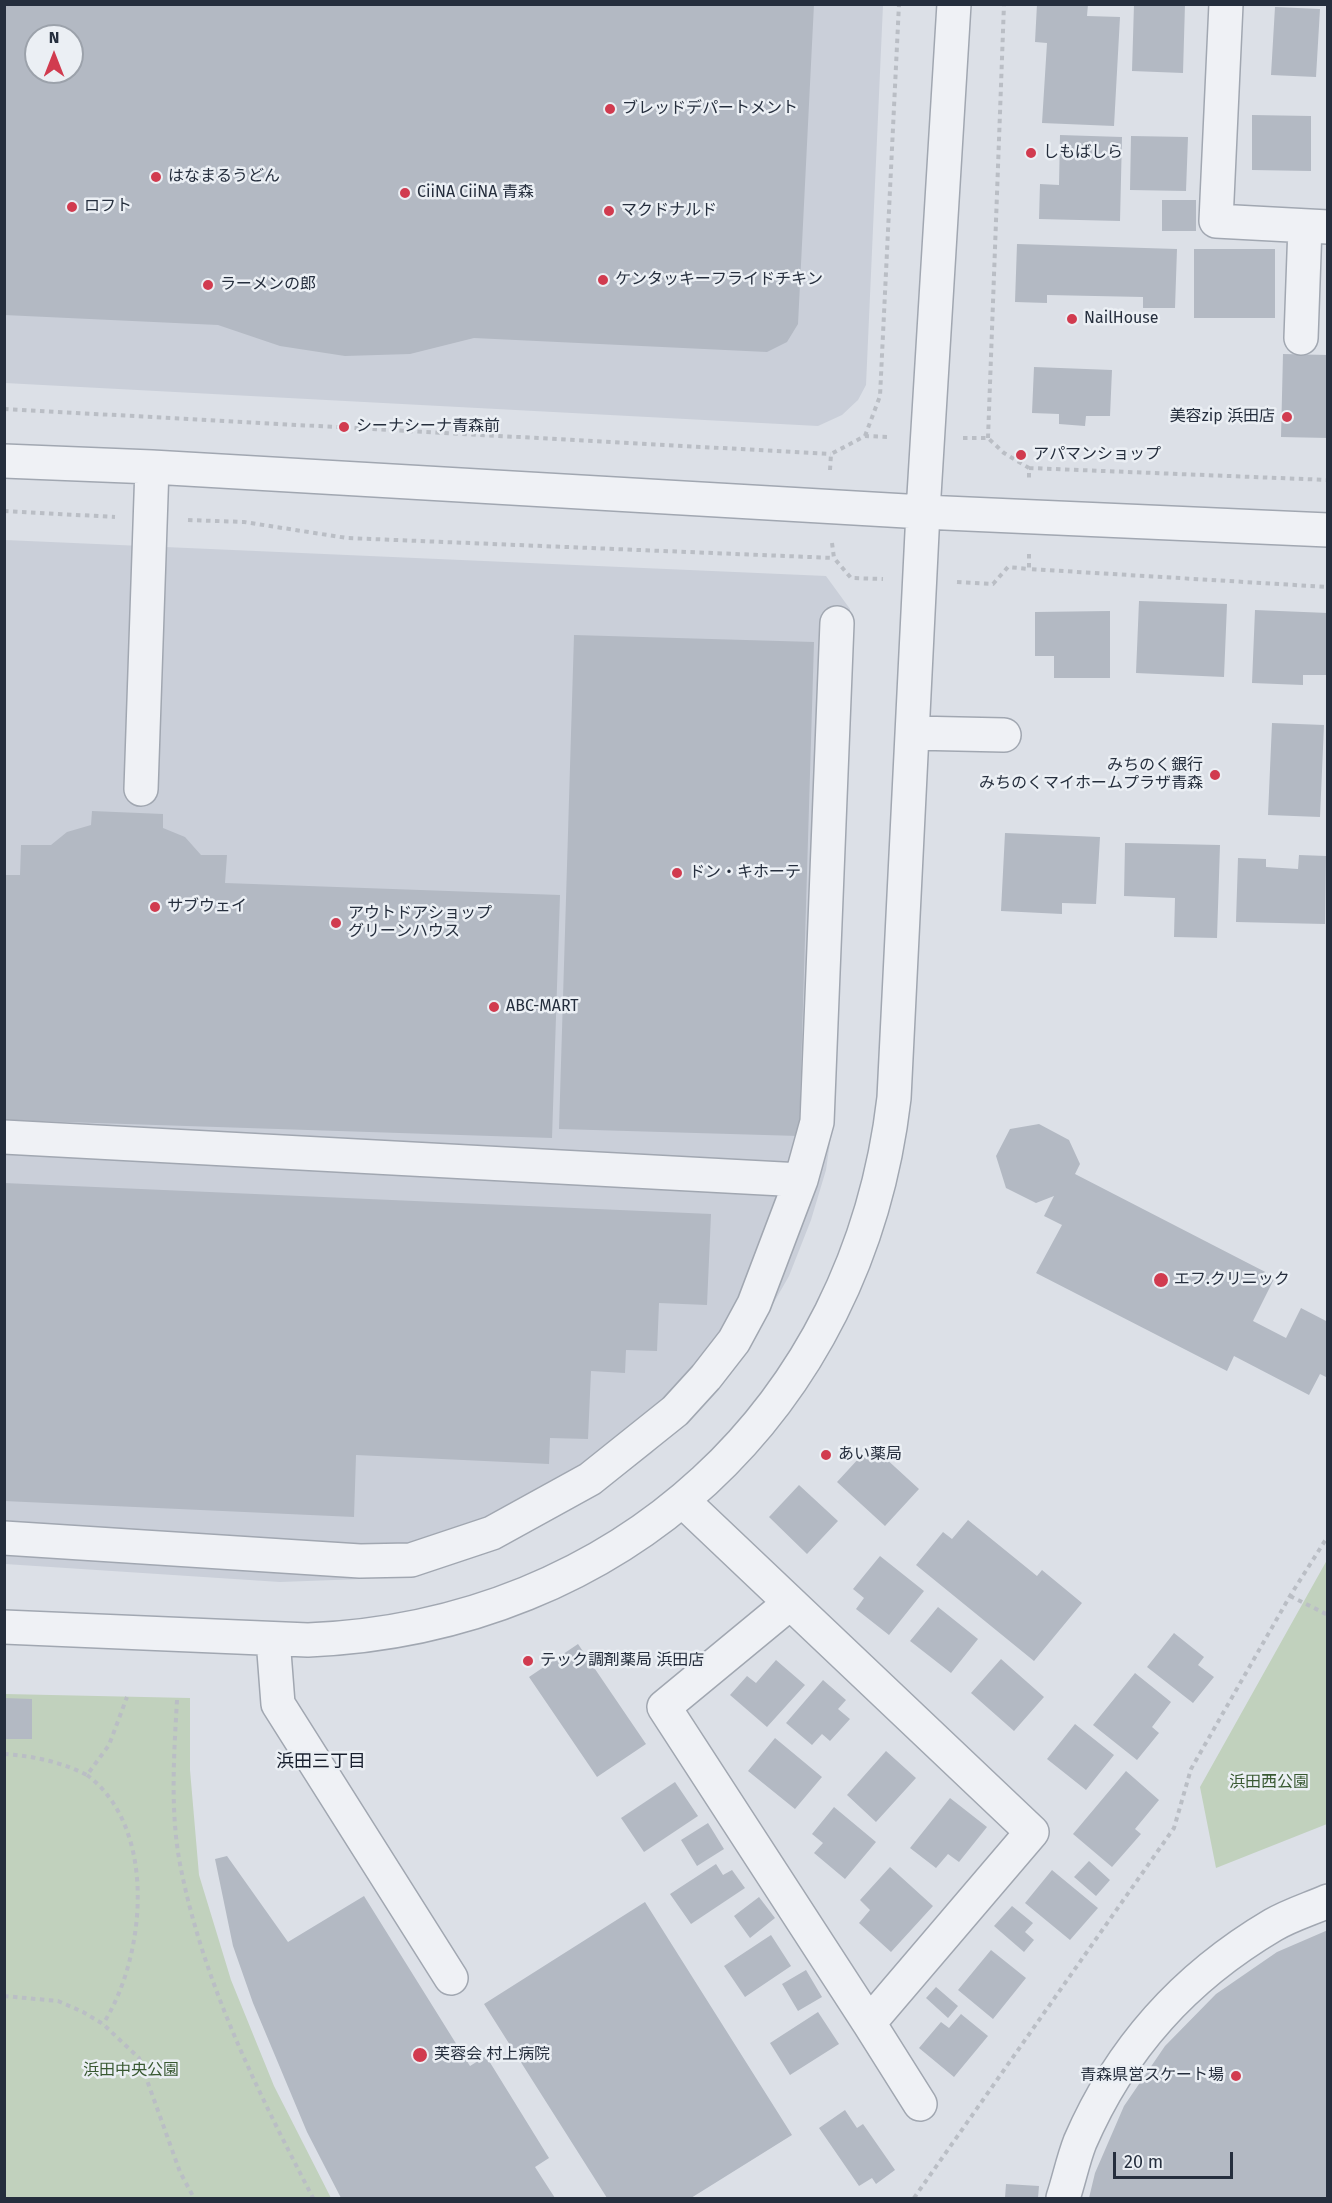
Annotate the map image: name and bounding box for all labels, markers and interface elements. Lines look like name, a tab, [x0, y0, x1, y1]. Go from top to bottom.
north arrow	[24, 24, 84, 84]
text: N	[49, 28, 59, 47]
place label: ブレッドデパートメント	[622, 99, 798, 119]
marker: ブレッドデパートメント	[603, 102, 617, 116]
place label: しもばしら	[1043, 143, 1123, 163]
marker: しもばしら	[1024, 146, 1038, 160]
place label: はなまるうどん	[168, 167, 280, 187]
marker: はなまるうどん	[149, 170, 163, 184]
place label: CiiNA CiiNA 青森	[417, 183, 534, 203]
marker: CiiNA CiiNA 青森	[398, 186, 412, 200]
place label: ロフト	[84, 197, 132, 217]
marker: ロフト	[65, 200, 79, 214]
place label: マクドナルド	[621, 201, 717, 221]
marker: マクドナルド	[602, 204, 616, 218]
place label: ケンタッキーフライドチキン	[615, 270, 823, 290]
marker: ケンタッキーフライドチキン	[596, 273, 610, 287]
place label: ラーメンの郎	[220, 275, 316, 295]
marker: ラーメンの郎	[201, 278, 215, 292]
place label: NailHouse	[1084, 309, 1159, 329]
marker: NailHouse	[1065, 312, 1079, 326]
place label: 美容zip 浜田店	[1170, 407, 1275, 427]
marker: 美容zip 浜田店	[1280, 410, 1294, 424]
place label: シーナシーナ青森前	[356, 417, 500, 437]
marker: シーナシーナ青森前	[337, 420, 351, 434]
place label: アパマンショップ	[1033, 445, 1161, 465]
marker: アパマンショップ	[1014, 448, 1028, 462]
place label: みちのく銀行 みちのくマイホームプラザ青森	[979, 756, 1203, 794]
marker: みちのく銀行 みちのくマイホームプラザ青森	[1208, 768, 1222, 782]
place label: ドン・キホーテ	[689, 863, 801, 883]
marker: ドン・キホーテ	[670, 866, 684, 880]
place label: サブウェイ	[167, 897, 247, 917]
marker: サブウェイ	[148, 900, 162, 914]
place label: アウトドアショップ グリーンハウス	[348, 904, 492, 942]
marker: アウトドアショップ グリーンハウス	[329, 916, 343, 930]
place label: ABC-MART	[506, 997, 579, 1017]
marker: ABC-MART	[487, 1000, 501, 1014]
place label: エフ.クリニック	[1174, 1270, 1290, 1290]
marker: エフ.クリニック	[1152, 1271, 1170, 1289]
place label: あい薬局	[838, 1445, 902, 1465]
marker: あい薬局	[819, 1448, 833, 1462]
place label: テック調剤薬局 浜田店	[540, 1651, 704, 1671]
marker: テック調剤薬局 浜田店	[521, 1654, 535, 1668]
district label: 浜田三丁目	[276, 1751, 366, 1773]
park label: 浜田西公園	[1229, 1773, 1309, 1793]
place label: 芙蓉会 村上病院	[434, 2045, 550, 2065]
marker: 芙蓉会 村上病院	[411, 2046, 429, 2064]
park label: 浜田中央公園	[83, 2061, 179, 2081]
place label: 青森県営スケート場	[1080, 2066, 1224, 2086]
marker: 青森県営スケート場	[1229, 2069, 1243, 2083]
scale bar	[1116, 2140, 1236, 2178]
text: 20 m	[1124, 2151, 1163, 2173]

